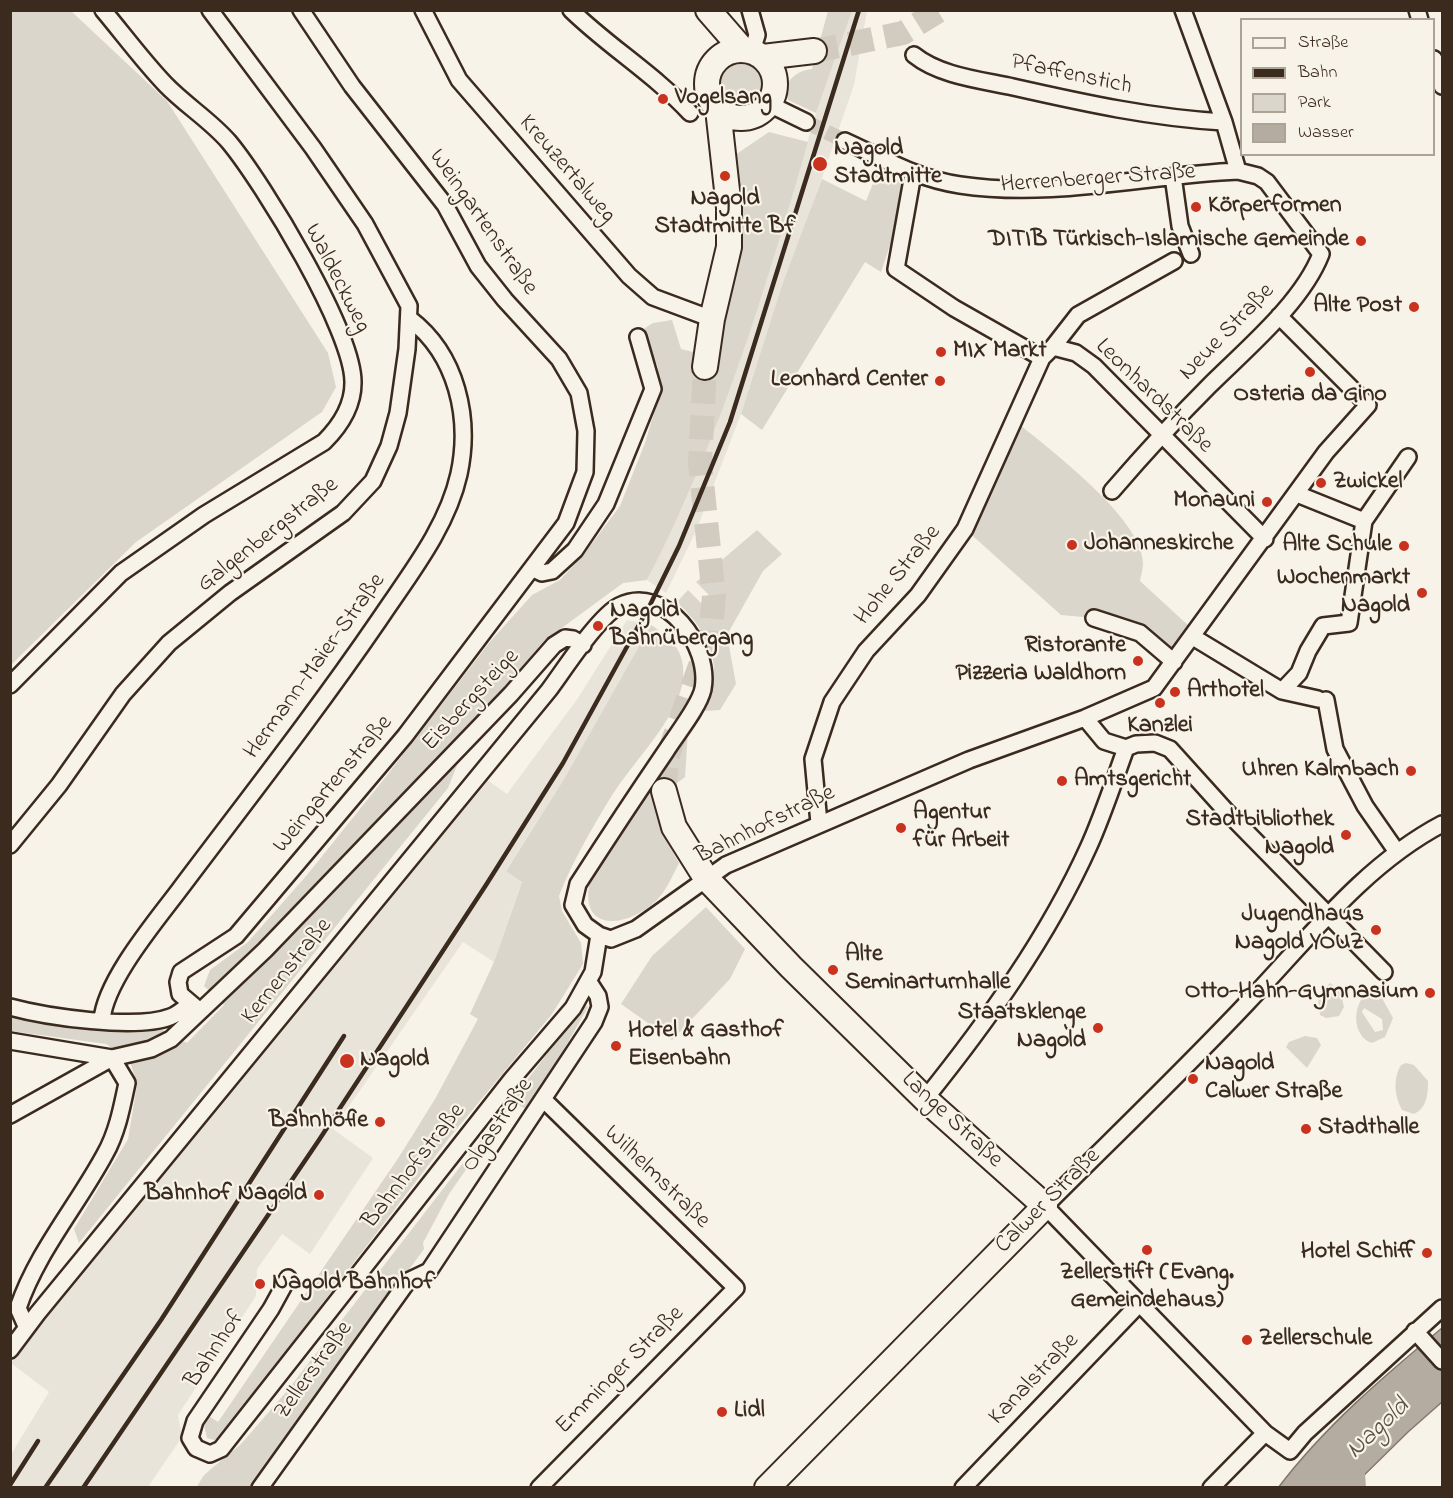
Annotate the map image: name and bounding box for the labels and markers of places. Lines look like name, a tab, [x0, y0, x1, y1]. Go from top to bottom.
place label: Vogelsang	[675, 85, 772, 113]
marker: Vogelsang	[656, 92, 670, 106]
place label: Nagold Stadtmitte	[834, 136, 942, 192]
marker: Nagold Stadtmitte	[811, 155, 829, 173]
marker: Nagold Stadtmitte Bf	[718, 169, 732, 183]
place label: Nagold Stadtmitte Bf	[654, 186, 796, 242]
place label: Körperformen	[1208, 193, 1342, 221]
marker: Körperformen	[1189, 200, 1203, 214]
place label: DITIB Türkisch-Islamische Gemeinde	[988, 227, 1349, 255]
marker: DITIB Türkisch-Islamische Gemeinde	[1354, 234, 1368, 248]
place label: Alte Post	[1313, 293, 1402, 321]
marker: Alte Post	[1407, 300, 1421, 314]
place label: MIX Markt	[953, 338, 1047, 366]
marker: MIX Markt	[934, 345, 948, 359]
marker: Osteria da Gino	[1303, 365, 1317, 379]
place label: Leonhard Center	[771, 367, 928, 395]
marker: Leonhard Center	[933, 374, 947, 388]
place label: Osteria da Gino	[1233, 382, 1387, 410]
place label: Zwickel	[1333, 469, 1403, 497]
marker: Zwickel	[1314, 476, 1328, 490]
place label: Monauni	[1173, 488, 1255, 516]
marker: Monauni	[1260, 495, 1274, 509]
place label: Johanneskirche	[1084, 531, 1234, 559]
place label: Alte Schule	[1282, 532, 1392, 560]
marker: Johanneskirche	[1065, 538, 1079, 552]
marker: Alte Schule	[1397, 539, 1411, 553]
place label: Wochenmarkt Nagold	[1277, 565, 1410, 621]
marker: Wochenmarkt Nagold	[1415, 586, 1429, 600]
place label: Nagold Bahnübergang	[610, 598, 753, 654]
marker: Nagold Bahnübergang	[591, 619, 605, 633]
place label: Ristorante Pizzeria Waldhorn	[955, 633, 1126, 689]
marker: Ristorante Pizzeria Waldhorn	[1131, 654, 1145, 668]
place label: Arthotel	[1187, 678, 1264, 706]
marker: Arthotel	[1168, 685, 1182, 699]
marker: Kanzlei	[1153, 696, 1167, 710]
place label: Kanzlei	[1127, 713, 1193, 741]
place label: Uhren Kalmbach	[1241, 757, 1399, 785]
marker: Uhren Kalmbach	[1404, 764, 1418, 778]
place label: Amtsgericht	[1074, 767, 1191, 795]
marker: Amtsgericht	[1055, 774, 1069, 788]
place label: Agentur für Arbeit	[913, 800, 1009, 856]
place label: Stadtbibliothek Nagold	[1186, 807, 1334, 863]
marker: Agentur für Arbeit	[894, 821, 908, 835]
marker: Stadtbibliothek Nagold	[1339, 828, 1353, 842]
place label: Jugendhaus Nagold YOUZ	[1235, 902, 1364, 958]
marker: Jugendhaus Nagold YOUZ	[1369, 923, 1383, 937]
place label: Alte Seminarturnhalle	[845, 942, 1011, 998]
marker: Alte Seminarturnhalle	[826, 963, 840, 977]
place label: Otto-Hahn-Gymnasium	[1185, 979, 1418, 1007]
marker: Otto-Hahn-Gymnasium	[1423, 986, 1437, 1000]
place label: Staatsklenge Nagold	[958, 1000, 1086, 1056]
place label: Hotel & Gasthof Eisenbahn	[628, 1018, 784, 1074]
marker: Staatsklenge Nagold	[1091, 1021, 1105, 1035]
marker: Hotel & Gasthof Eisenbahn	[609, 1039, 623, 1053]
place label: Nagold	[360, 1047, 429, 1075]
place label: Nagold Calwer Straße	[1205, 1051, 1342, 1107]
marker: Nagold	[338, 1052, 356, 1070]
marker: Nagold Calwer Straße	[1186, 1072, 1200, 1086]
place label: Bahnhöfle	[269, 1108, 368, 1136]
marker: Bahnhöfle	[373, 1115, 387, 1129]
place label: Stadthalle	[1318, 1115, 1419, 1143]
marker: Stadthalle	[1299, 1122, 1313, 1136]
place label: Bahnhof Nagold	[144, 1181, 307, 1209]
marker: Bahnhof Nagold	[312, 1188, 326, 1202]
place label: Hotel Schiff	[1301, 1239, 1415, 1267]
marker: Zellerstift (Evang. Gemeindehaus)	[1140, 1243, 1154, 1257]
marker: Hotel Schiff	[1420, 1246, 1434, 1260]
place label: Zellerstift (Evang. Gemeindehaus)	[1060, 1260, 1234, 1316]
place label: Nagold Bahnhof	[272, 1270, 435, 1298]
marker: Nagold Bahnhof	[253, 1277, 267, 1291]
place label: Zellerschule	[1259, 1326, 1372, 1354]
marker: Zellerschule	[1240, 1333, 1254, 1347]
place label: Lidl	[734, 1398, 765, 1426]
marker: Lidl	[715, 1405, 729, 1419]

